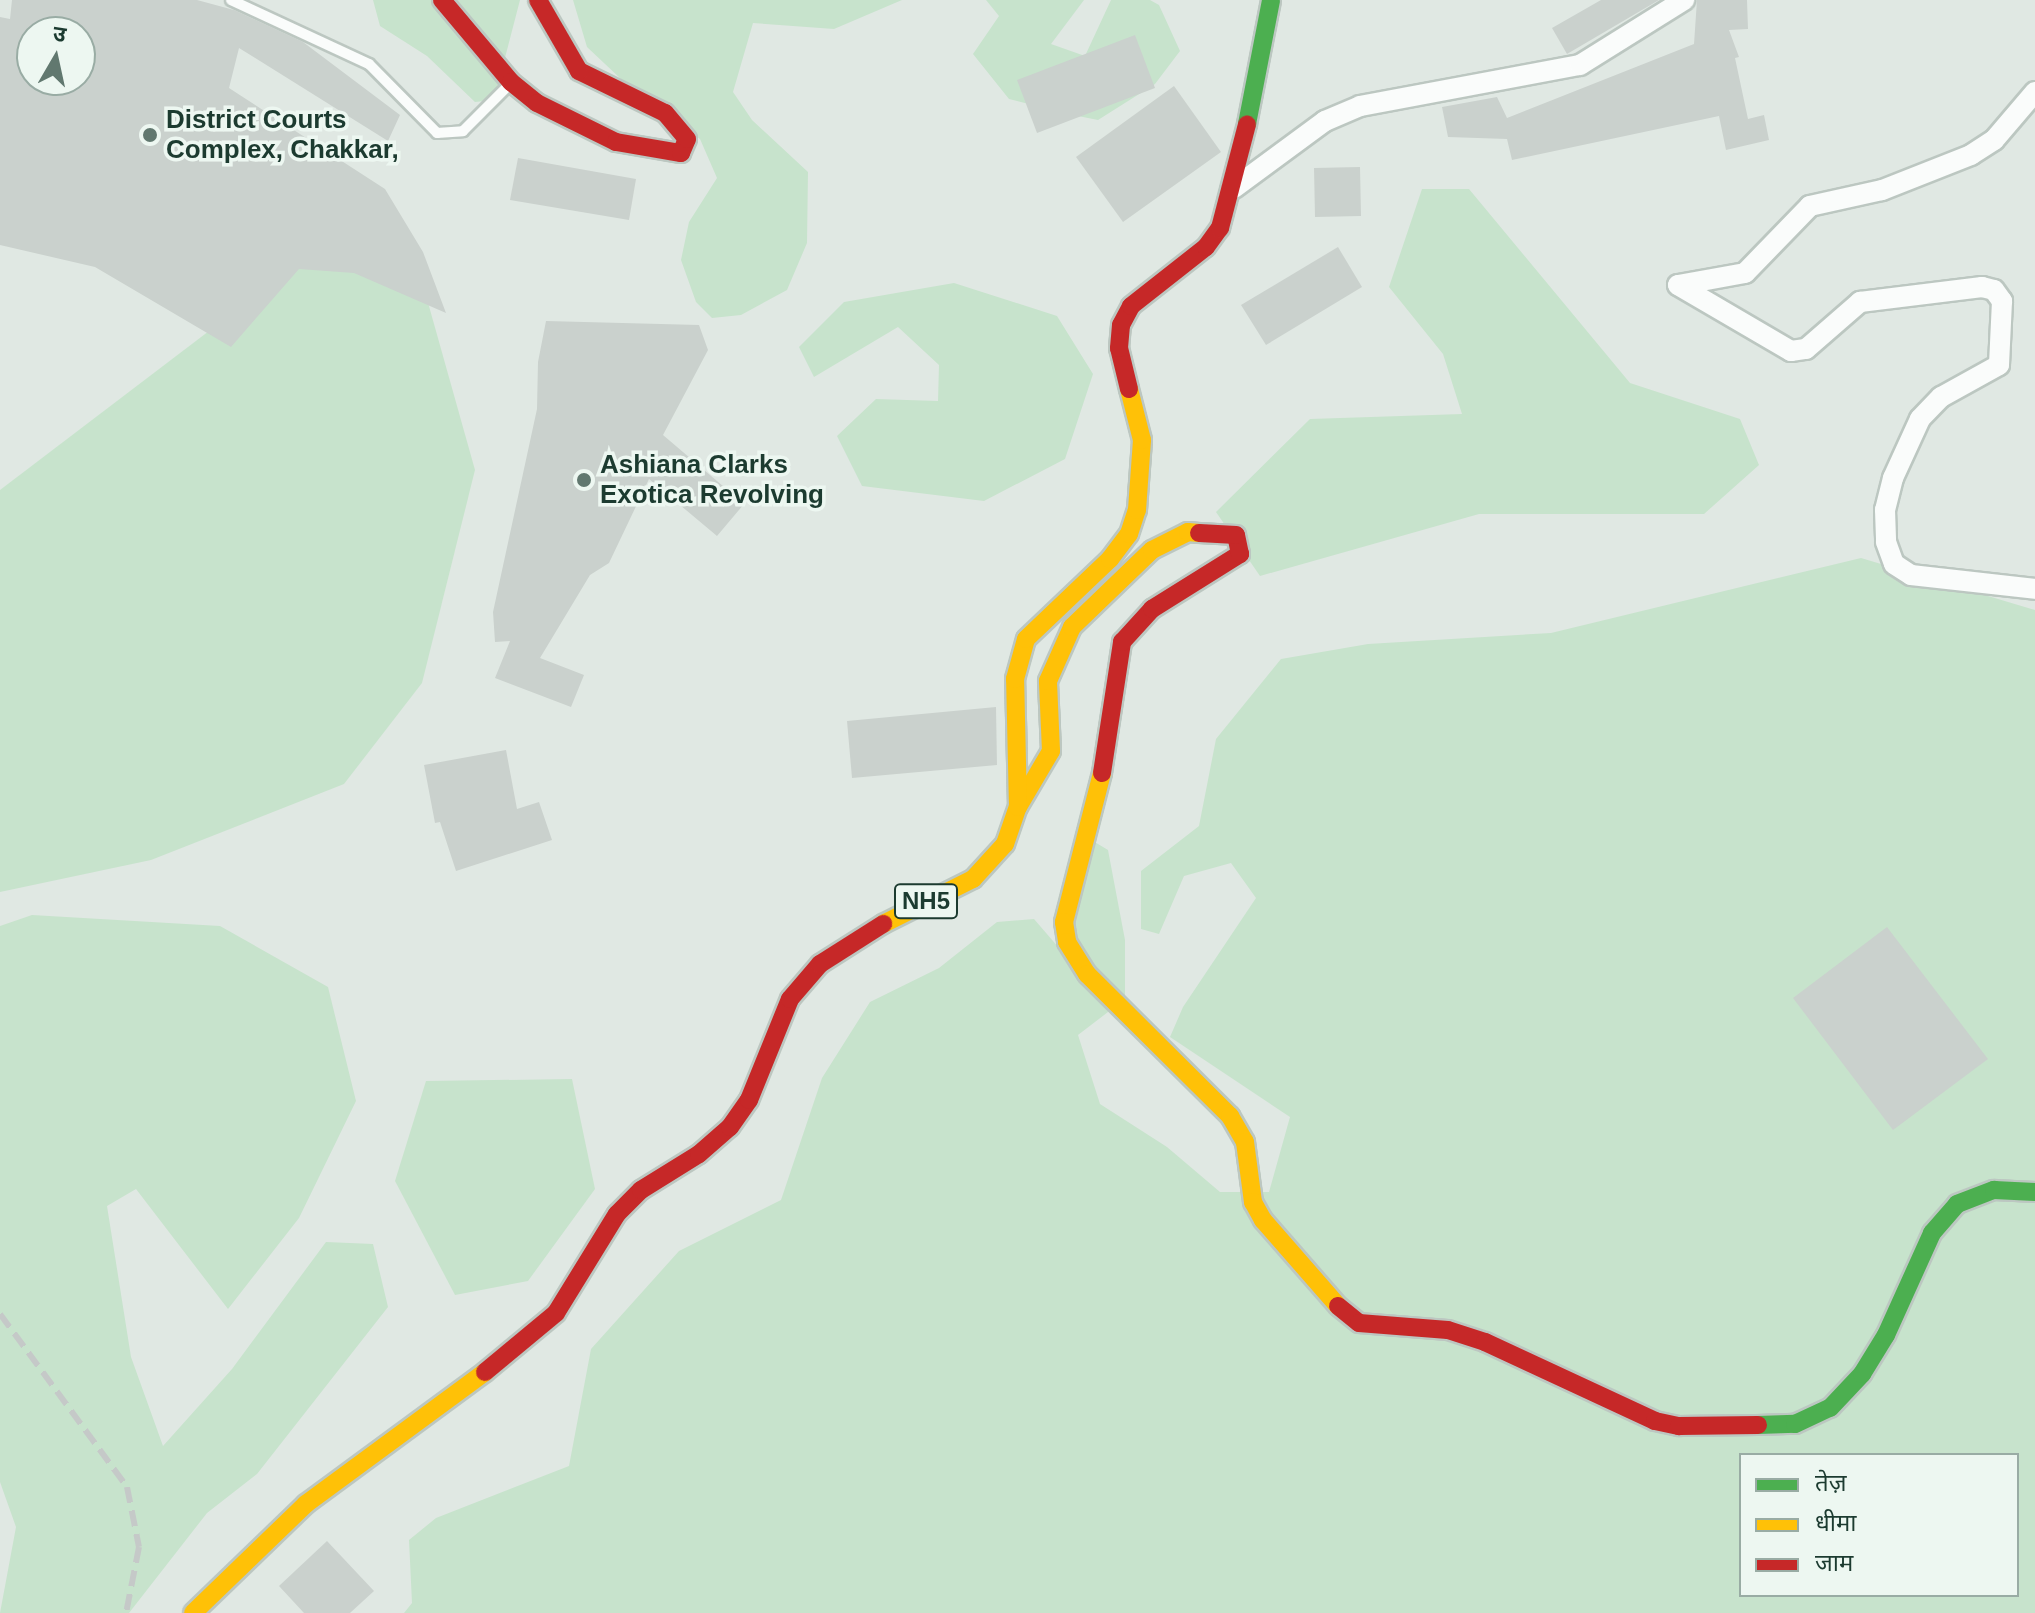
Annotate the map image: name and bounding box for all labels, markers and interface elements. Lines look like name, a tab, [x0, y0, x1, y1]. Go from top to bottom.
north arrow	[16, 16, 96, 96]
text: उ	[51, 20, 68, 47]
place label: District Courts Complex, Chakkar,	[166, 104, 399, 166]
marker: District Courts Complex, Chakkar,	[141, 126, 159, 144]
place label: Ashiana Clarks Exotica Revolving	[600, 449, 824, 510]
marker: Ashiana Clarks Exotica Revolving	[575, 471, 593, 489]
road number: NH5	[892, 881, 960, 921]
legend	[1739, 1453, 2019, 1597]
text: तेज़	[1815, 1469, 1847, 1496]
text: धीमा	[1815, 1509, 1857, 1536]
text: जाम	[1815, 1549, 1853, 1576]

